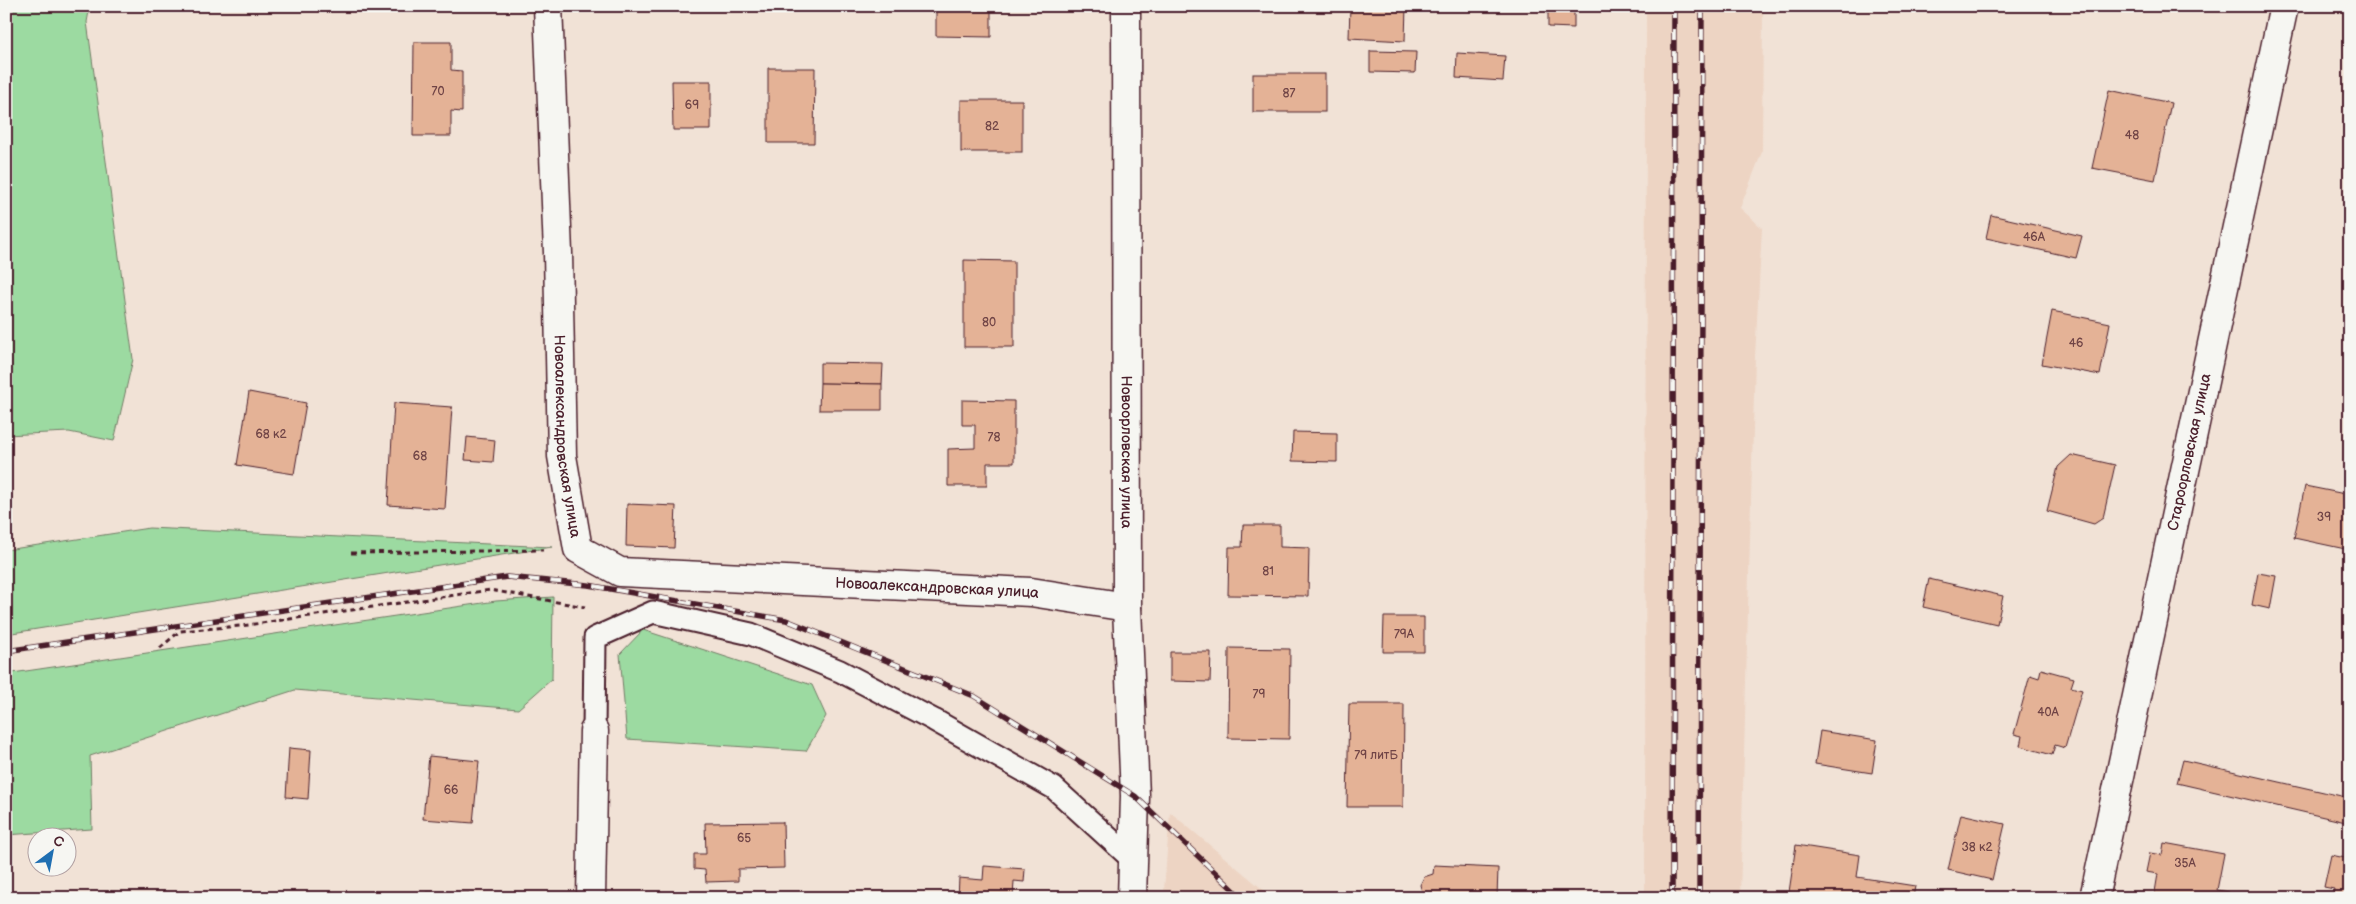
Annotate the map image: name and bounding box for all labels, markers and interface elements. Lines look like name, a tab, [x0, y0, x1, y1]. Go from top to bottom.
house number: 70	[432, 84, 444, 99]
house number: 87	[1283, 86, 1296, 101]
house number: 69	[685, 98, 699, 113]
house number: 82	[985, 119, 999, 134]
house number: 48	[2125, 128, 2139, 143]
house number: 46А	[2023, 230, 2046, 245]
house number: 80	[982, 315, 996, 330]
street label: Новоалександровская улица	[550, 335, 585, 539]
house number: 46	[2069, 336, 2083, 351]
street label: Староорловская улица	[2163, 371, 2215, 532]
street label: Новоорловская улица	[1117, 375, 1136, 529]
house number: 68 к2	[255, 427, 287, 442]
house number: 78	[988, 430, 1000, 445]
house number: 68	[413, 449, 427, 464]
house number: 39	[2317, 510, 2331, 525]
house number: 81	[1262, 564, 1274, 579]
street label: Новоалександровская улица	[835, 573, 1041, 603]
house number: 79А	[1394, 627, 1415, 642]
house number: 79	[1253, 687, 1265, 702]
house number: 40А	[2037, 705, 2060, 720]
house number: 79 литБ	[1354, 748, 1398, 763]
house number: 66	[444, 783, 458, 798]
north arrow	[28, 826, 78, 876]
house number: 65	[737, 831, 751, 846]
text: С	[50, 832, 67, 851]
house number: 38 к2	[1961, 840, 1993, 855]
house number: 35А	[2174, 856, 2196, 871]

